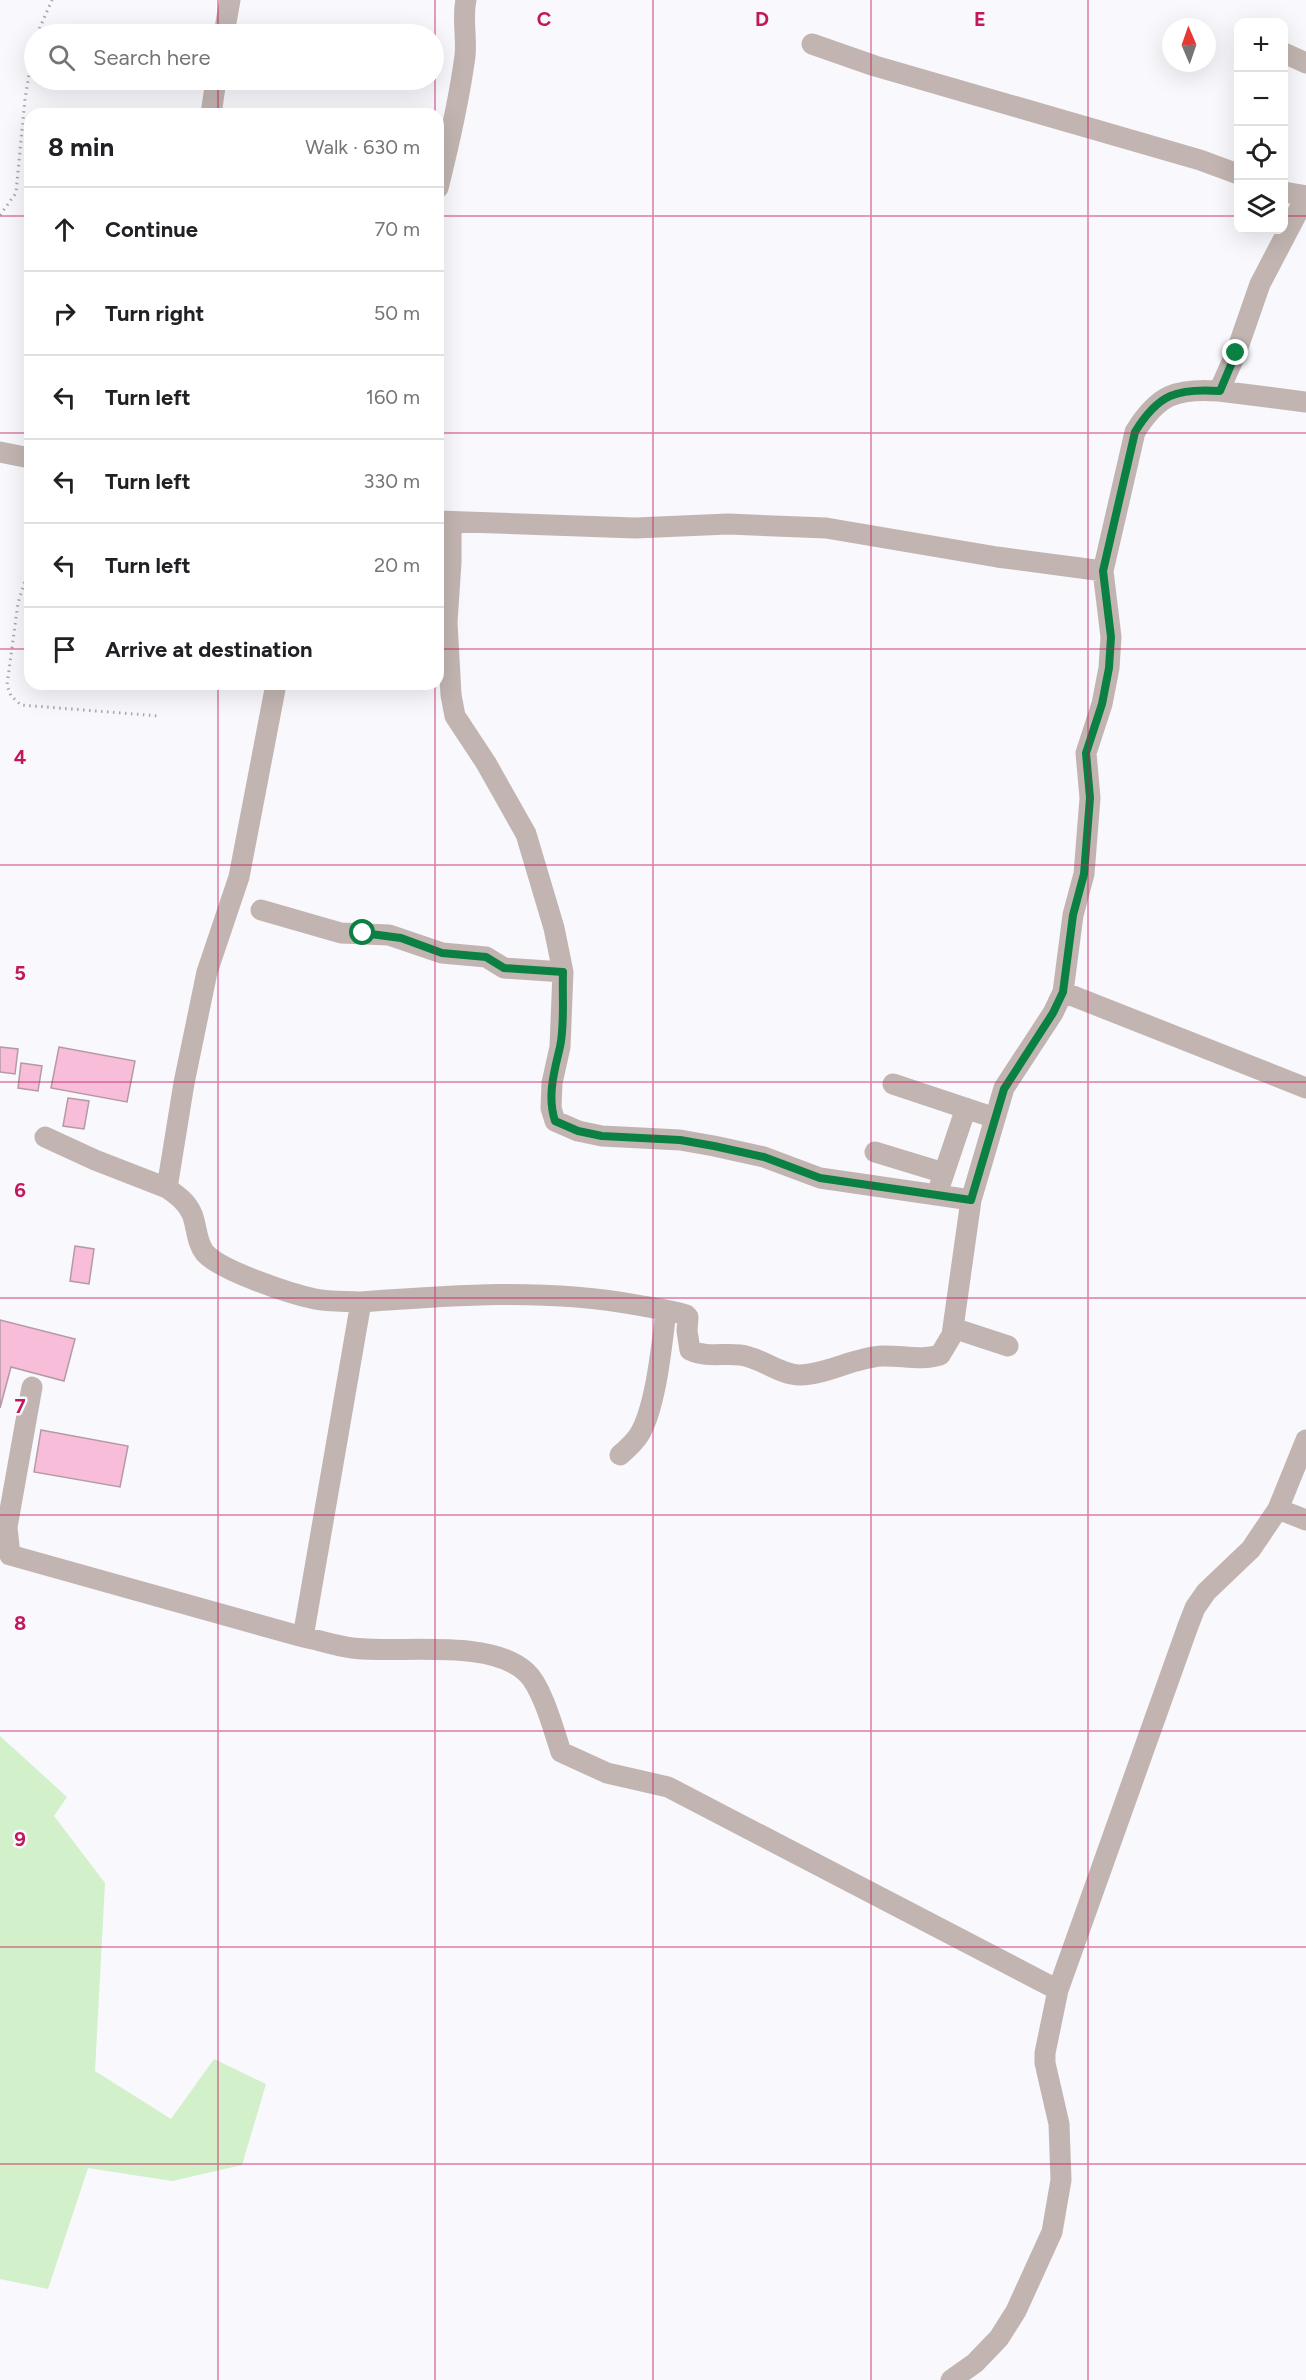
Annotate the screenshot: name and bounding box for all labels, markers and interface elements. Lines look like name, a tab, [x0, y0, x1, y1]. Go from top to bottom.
text: C	[537, 7, 551, 31]
text: D	[755, 7, 769, 31]
text: E	[974, 7, 986, 31]
north arrow	[1162, 18, 1216, 72]
map controls	[1234, 18, 1288, 234]
button: +	[1234, 18, 1288, 72]
search box	[24, 24, 444, 90]
icon: search	[45, 41, 78, 74]
text: Search here	[93, 44, 211, 71]
button: −	[1234, 72, 1288, 126]
button: locate	[1234, 126, 1288, 180]
text: 8 min	[48, 131, 114, 163]
text: Walk · 630 m	[305, 135, 420, 159]
button: layers	[1234, 180, 1288, 234]
icon: ahead	[48, 213, 81, 246]
text: Continue	[105, 216, 198, 243]
text: 70 m	[374, 217, 420, 241]
icon: right	[48, 297, 81, 330]
text: Turn right	[105, 300, 204, 327]
text: 50 m	[374, 301, 420, 325]
route end	[1222, 339, 1248, 365]
icon: left	[48, 381, 81, 414]
text: Turn left	[105, 384, 191, 411]
text: 160 m	[366, 385, 420, 409]
icon: left	[48, 465, 81, 498]
text: Turn left	[105, 468, 191, 495]
text: 330 m	[363, 469, 420, 493]
icon: left	[48, 549, 81, 582]
text: Turn left	[105, 552, 191, 579]
text: 20 m	[374, 553, 420, 577]
icon: arrive	[48, 633, 81, 666]
text: Arrive at destination	[105, 636, 313, 663]
text: 4	[14, 745, 27, 769]
route start	[349, 919, 375, 945]
text: 5	[14, 961, 26, 985]
text: 6	[14, 1178, 26, 1202]
text: 7	[14, 1394, 26, 1418]
text: 8	[14, 1611, 26, 1635]
text: 9	[14, 1827, 26, 1851]

